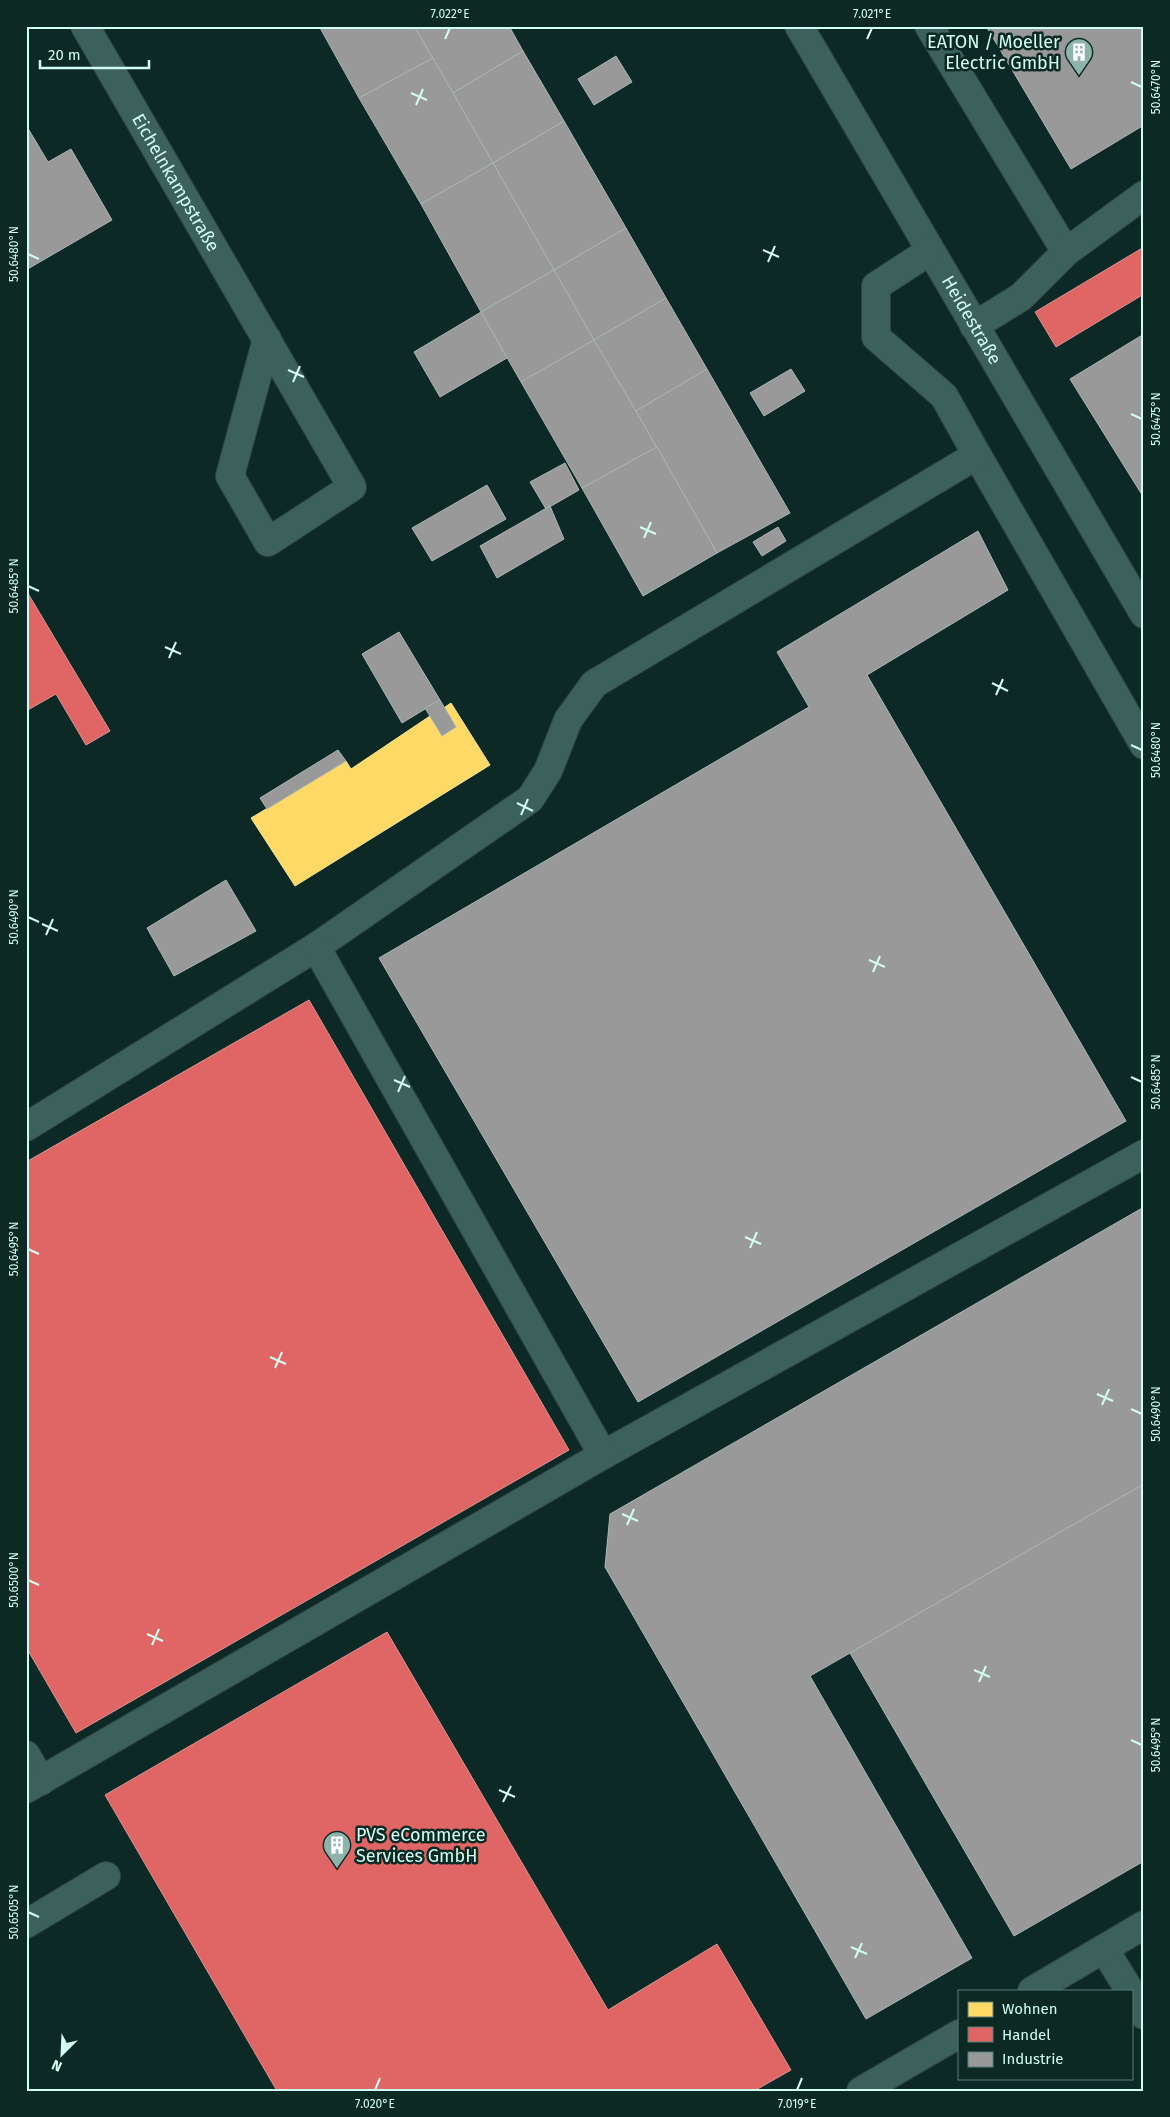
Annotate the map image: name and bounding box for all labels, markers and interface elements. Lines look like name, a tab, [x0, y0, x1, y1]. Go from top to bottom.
text: 7.022°E	[430, 7, 470, 21]
text: 7.021°E	[853, 7, 891, 21]
place label: EATON / Moeller Electric GmbH	[927, 31, 1060, 74]
building icon: EATON / Moeller Electric GmbH	[1064, 37, 1094, 76]
scale bar	[40, 38, 149, 70]
text: 20 m	[48, 46, 81, 64]
text: 50.6470°N	[1149, 60, 1163, 114]
street label: Eichelnkampstraße	[127, 110, 224, 256]
text: 50.6480°N	[7, 226, 21, 282]
street label: Heidestraße	[937, 272, 1006, 368]
text: 50.6475°N	[1149, 392, 1163, 446]
text: 50.6485°N	[7, 558, 21, 614]
text: 50.6480°N	[1149, 722, 1163, 778]
text: 50.6490°N	[7, 889, 21, 945]
text: 50.6485°N	[1149, 1054, 1163, 1110]
text: 50.6495°N	[7, 1222, 21, 1276]
text: 50.6490°N	[1149, 1386, 1163, 1442]
text: 50.6500°N	[7, 1552, 21, 1608]
text: 50.6495°N	[1149, 1718, 1163, 1772]
place label: PVS eCommerce Services GmbH	[356, 1824, 486, 1867]
building icon: PVS eCommerce Services GmbH	[322, 1830, 352, 1869]
text: 50.6505°N	[7, 1885, 21, 1939]
legend	[958, 1990, 1132, 2080]
text: Wohnen	[1002, 2000, 1058, 2018]
text: Handel	[1002, 2026, 1051, 2044]
north arrow	[38, 2030, 88, 2080]
text: Industrie	[1002, 2050, 1064, 2068]
text: N	[49, 2056, 65, 2075]
text: 7.020°E	[355, 2097, 395, 2111]
text: 7.019°E	[778, 2097, 816, 2111]

